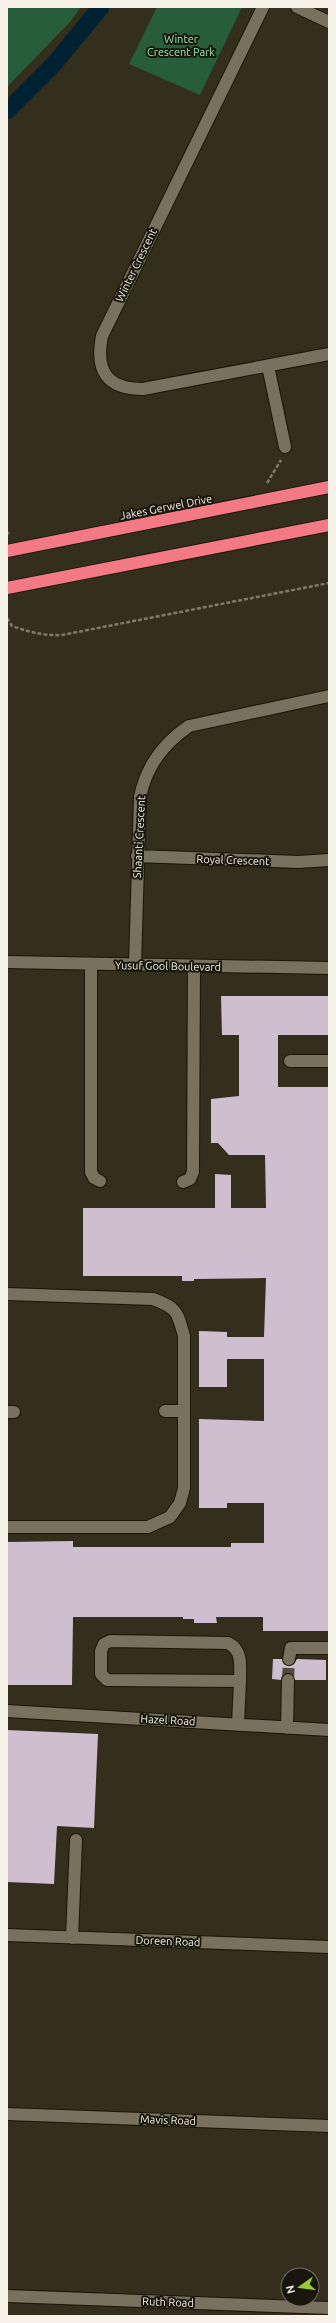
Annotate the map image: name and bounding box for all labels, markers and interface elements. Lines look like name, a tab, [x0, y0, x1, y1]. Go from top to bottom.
park label: Winter Crescent Park	[147, 33, 215, 58]
street label: Winter Crescent	[113, 226, 159, 304]
street label: Jakes Gerwel Drive	[119, 492, 213, 522]
street label: Shaanti Crescent	[131, 795, 147, 879]
street label: Royal Crescent	[196, 853, 270, 867]
street label: Yusuf Gool Boulevard	[115, 959, 221, 973]
street label: Hazel Road	[140, 1713, 196, 1727]
street label: Doreen Road	[135, 1934, 201, 1948]
street label: Mavis Road	[140, 2113, 196, 2127]
north arrow	[280, 2267, 320, 2307]
text: N	[283, 2284, 297, 2295]
street label: Ruth Road	[142, 2295, 194, 2309]

